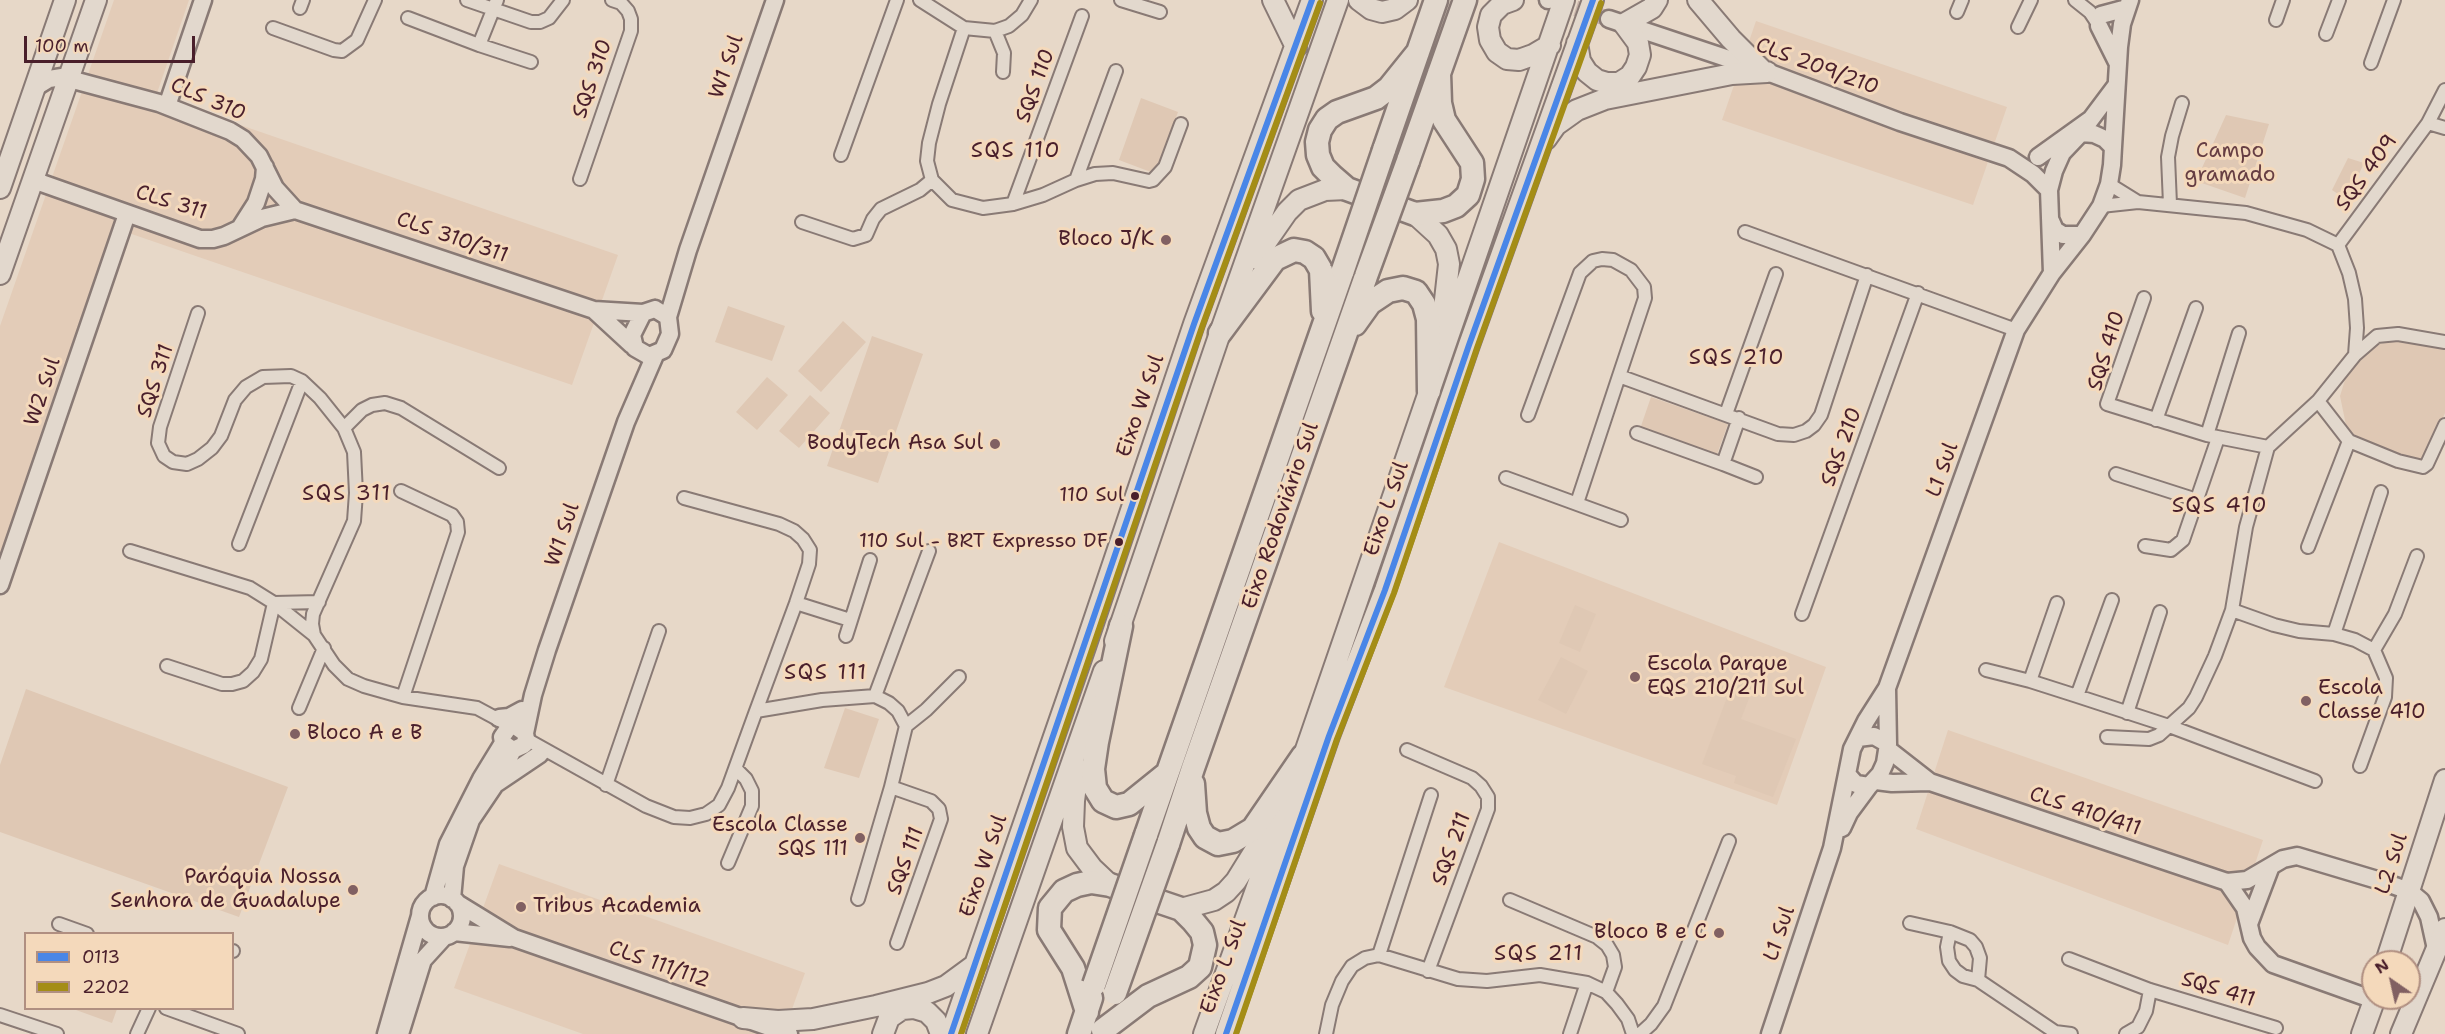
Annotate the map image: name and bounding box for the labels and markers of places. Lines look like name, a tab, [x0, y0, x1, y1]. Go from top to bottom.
place label: Bloco J/K	[1058, 227, 1154, 253]
marker: Bloco J/K	[1159, 233, 1173, 247]
place label: BodyTech Asa Sul	[807, 431, 983, 457]
marker: BodyTech Asa Sul	[988, 437, 1002, 451]
place label: 110 Sul	[1059, 484, 1124, 508]
marker: 110 Sul	[1129, 490, 1141, 502]
place label: 110 Sul - BRT Expresso DF	[859, 530, 1108, 554]
marker: 110 Sul - BRT Expresso DF	[1113, 536, 1125, 548]
place label: Escola Parque EQS 210/211 Sul	[1647, 652, 1804, 702]
marker: Escola Parque EQS 210/211 Sul	[1628, 670, 1642, 684]
place label: Escola Classe 410	[2318, 676, 2426, 726]
marker: Escola Classe 410	[2299, 694, 2313, 708]
place label: Bloco A e B	[307, 721, 422, 747]
marker: Bloco A e B	[288, 727, 302, 741]
place label: Escola Classe SQS 111	[712, 813, 848, 863]
marker: Escola Classe SQS 111	[853, 831, 867, 845]
place label: Paróquia Nossa Senhora de Guadalupe	[110, 865, 341, 915]
marker: Paróquia Nossa Senhora de Guadalupe	[346, 883, 360, 897]
place label: Tribus Academia	[533, 894, 701, 920]
marker: Tribus Academia	[514, 900, 528, 914]
place label: Bloco B e C	[1594, 920, 1707, 946]
marker: Bloco B e C	[1712, 926, 1726, 940]

